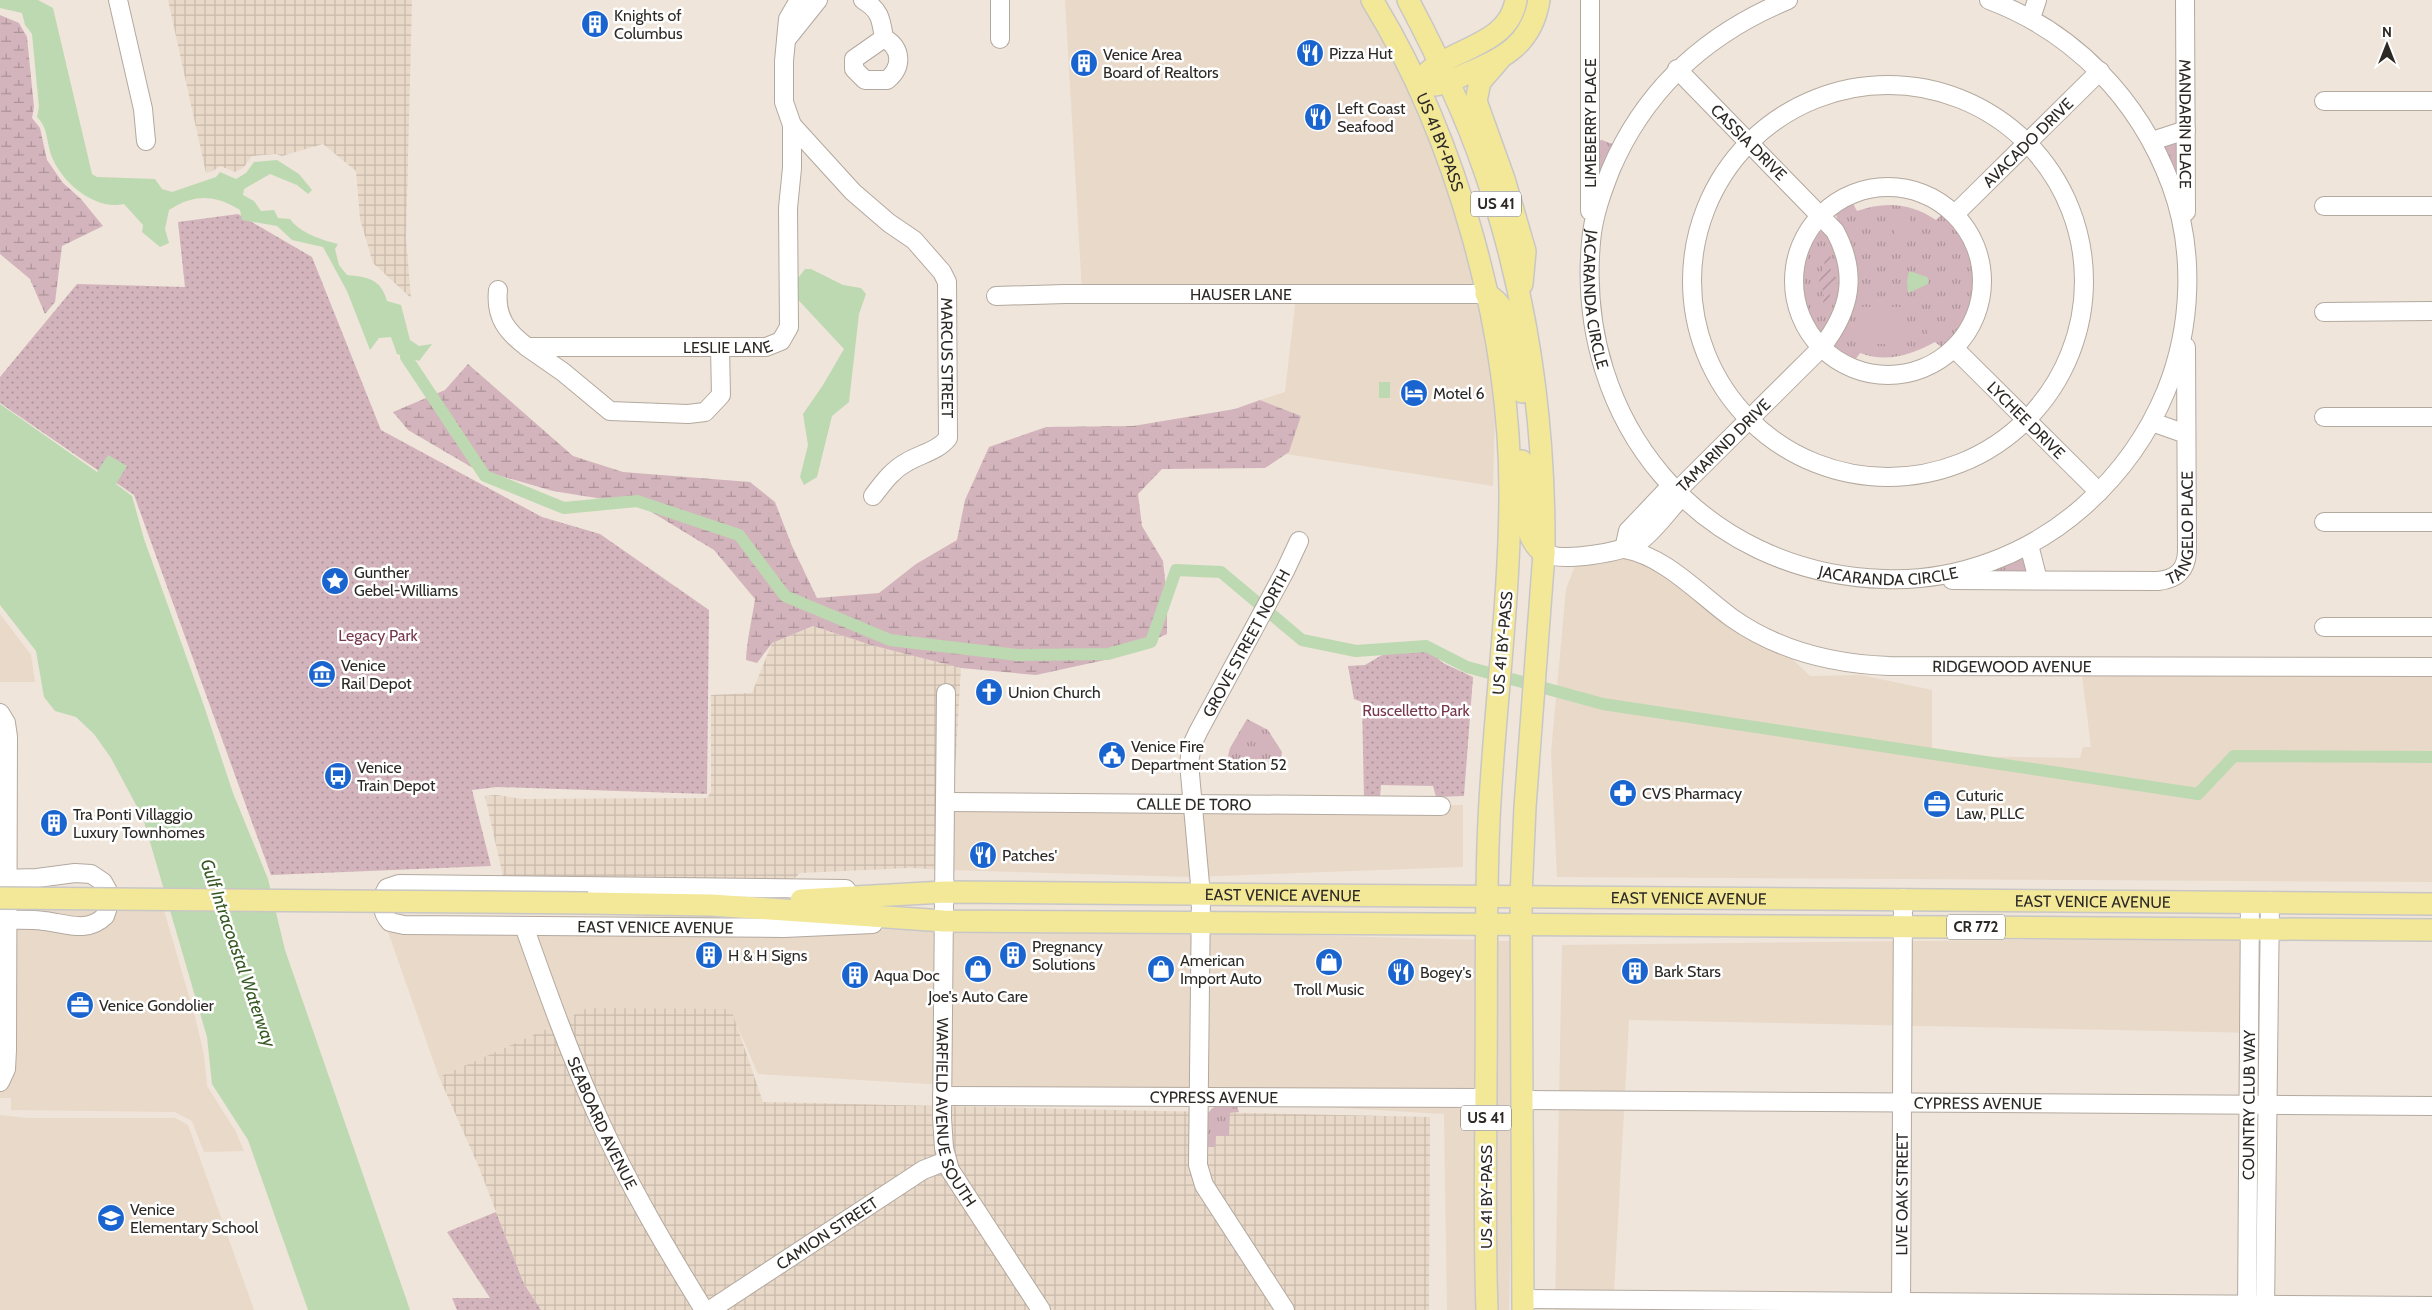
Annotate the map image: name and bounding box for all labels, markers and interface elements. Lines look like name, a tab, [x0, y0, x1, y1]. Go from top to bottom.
place label: Knights of Columbus	[614, 6, 683, 43]
building icon: Knights of Columbus	[580, 9, 610, 39]
north arrow	[2362, 20, 2412, 70]
text: N	[2382, 23, 2392, 41]
restaurant icon: Pizza Hut	[1295, 38, 1325, 68]
place label: Pizza Hut	[1329, 44, 1393, 63]
place label: Venice Area Board of Realtors	[1103, 45, 1219, 82]
building icon: Venice Area Board of Realtors	[1069, 48, 1099, 78]
street label: LIMEBERRY PLACE	[1581, 58, 1600, 188]
street label: MANDARIN PLACE	[2175, 59, 2195, 189]
street label: US 41 BY-PASS	[1412, 90, 1467, 194]
street label: AVACADO DRIVE	[1979, 94, 2077, 191]
place label: Left Coast Seafood	[1337, 99, 1406, 136]
street label: CASSIA DRIVE	[1707, 100, 1791, 184]
restaurant icon: Left Coast Seafood	[1303, 102, 1333, 132]
road number: US 41	[1471, 192, 1521, 216]
street label: JACARANDA CIRCLE	[1580, 228, 1612, 371]
street label: HAUSER LANE	[1190, 285, 1292, 304]
street label: MARCUS STREET	[937, 298, 957, 419]
street label: LESLIE LANE	[683, 336, 775, 357]
hotel icon: Motel 6	[1399, 378, 1429, 408]
street label: LYCHEE DRIVE	[1983, 378, 2069, 463]
place label: Motel 6	[1433, 384, 1484, 403]
street label: TAMARIND DRIVE	[1673, 395, 1775, 496]
street label: TANGELO PLACE	[2164, 471, 2197, 589]
street label: JACARANDA CIRCLE	[1816, 561, 1960, 589]
place label: Gunther Gebel-Williams	[354, 563, 458, 600]
place icon: Gunther Gebel-Williams	[320, 566, 350, 596]
street label: GROVE STREET NORTH	[1199, 566, 1294, 720]
street label: US 41 BY-PASS	[1488, 590, 1516, 696]
park label: Legacy Park	[338, 626, 419, 645]
place label: Venice Rail Depot	[341, 656, 412, 693]
street label: RIDGEWOOD AVENUE	[1932, 657, 2092, 676]
museum icon: Venice Rail Depot	[307, 659, 337, 689]
church icon: Union Church	[974, 677, 1004, 707]
place label: Union Church	[1008, 683, 1101, 702]
park label: Ruscelletto Park	[1362, 701, 1471, 720]
place label: Venice Fire Department Station 52	[1131, 737, 1287, 774]
public building icon: Venice Fire Department Station 52	[1097, 740, 1127, 770]
place label: Venice Train Depot	[357, 758, 436, 795]
bus stop icon: Venice Train Depot	[323, 761, 353, 791]
pharmacy icon: CVS Pharmacy	[1608, 778, 1638, 808]
place label: CVS Pharmacy	[1642, 784, 1742, 803]
place label: Cuturic Law, PLLC	[1956, 786, 2025, 823]
office icon: Cuturic Law, PLLC	[1922, 789, 1952, 819]
street label: CALLE DE TORO	[1136, 795, 1251, 814]
place label: Tra Ponti Villaggio Luxury Townhomes	[73, 805, 205, 842]
building icon: Tra Ponti Villaggio Luxury Townhomes	[39, 808, 69, 838]
restaurant icon: Patches'	[968, 840, 998, 870]
place label: Patches'	[1002, 846, 1058, 865]
water label: Gulf Intracoastal Waterway	[195, 856, 281, 1051]
street label: EAST VENICE AVENUE	[1205, 885, 1361, 905]
street label: EAST VENICE AVENUE	[1611, 888, 1767, 909]
street label: EAST VENICE AVENUE	[2015, 892, 2171, 912]
road number: CR 772	[1947, 914, 2005, 940]
street label: EAST VENICE AVENUE	[577, 917, 734, 938]
place label: Pregnancy Solutions	[1032, 937, 1103, 974]
building icon: H & H Signs	[694, 940, 724, 970]
building icon: Pregnancy Solutions	[998, 940, 1028, 970]
place label: H & H Signs	[728, 946, 808, 965]
shop icon: Troll Music	[1314, 947, 1344, 977]
place label: American Import Auto	[1180, 951, 1262, 988]
shop icon: Joe's Auto Care	[963, 954, 993, 984]
shop icon: American Import Auto	[1146, 954, 1176, 984]
building icon: Bark Stars	[1620, 956, 1650, 986]
restaurant icon: Bogey's	[1386, 957, 1416, 987]
building icon: Aqua Doc	[840, 960, 870, 990]
place label: Bark Stars	[1654, 962, 1721, 981]
place label: Bogey's	[1420, 963, 1472, 982]
place label: Aqua Doc	[874, 966, 940, 985]
place label: Troll Music	[1294, 980, 1364, 999]
place label: Joe's Auto Care	[927, 987, 1028, 1006]
office icon: Venice Gondolier	[65, 990, 95, 1020]
place label: Venice Gondolier	[99, 996, 215, 1015]
street label: WARFIELD AVENUE SOUTH	[932, 1017, 980, 1210]
street label: COUNTRY CLUB WAY	[2239, 1029, 2259, 1180]
street label: SEABOARD AVENUE	[563, 1054, 641, 1193]
street label: CYPRESS AVENUE	[1150, 1088, 1278, 1107]
street label: CYPRESS AVENUE	[1914, 1094, 2042, 1113]
road number: US 41	[1461, 1106, 1511, 1130]
street label: LIVE OAK STREET	[1892, 1132, 1912, 1255]
street label: US 41 BY-PASS	[1477, 1145, 1496, 1249]
street label: CAMION STREET	[773, 1193, 882, 1274]
place label: Venice Elementary School	[130, 1200, 258, 1237]
school or university icon: Venice Elementary School	[96, 1203, 126, 1233]

